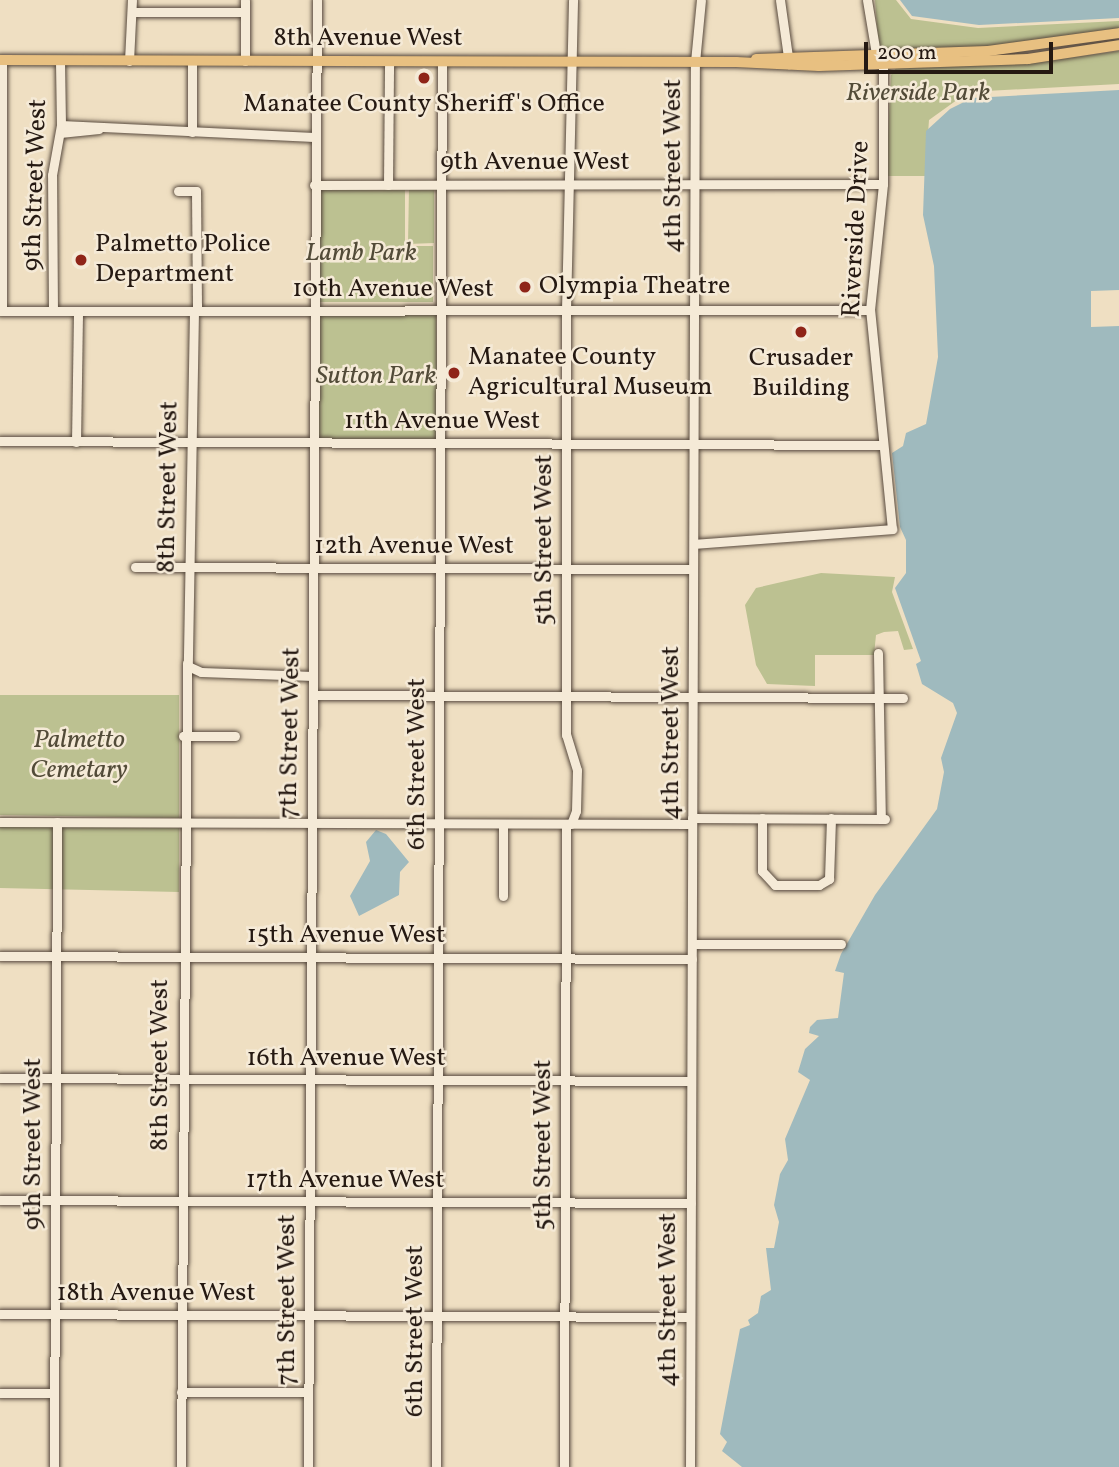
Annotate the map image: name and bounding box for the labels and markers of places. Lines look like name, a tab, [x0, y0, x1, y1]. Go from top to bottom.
marker: Manatee County Sheriff's Office	[416, 70, 432, 86]
place label: Manatee County Sheriff's Office	[243, 89, 605, 121]
place label: Palmetto Police Department	[95, 229, 271, 290]
marker: Palmetto Police Department	[73, 252, 89, 268]
place label: Olympia Theatre	[539, 271, 731, 303]
marker: Olympia Theatre	[517, 279, 533, 295]
marker: Crusader Building	[793, 324, 809, 340]
place label: Manatee County Agricultural Museum	[468, 342, 712, 404]
place label: Crusader Building	[749, 343, 853, 404]
marker: Manatee County Agricultural Museum	[446, 365, 462, 381]

